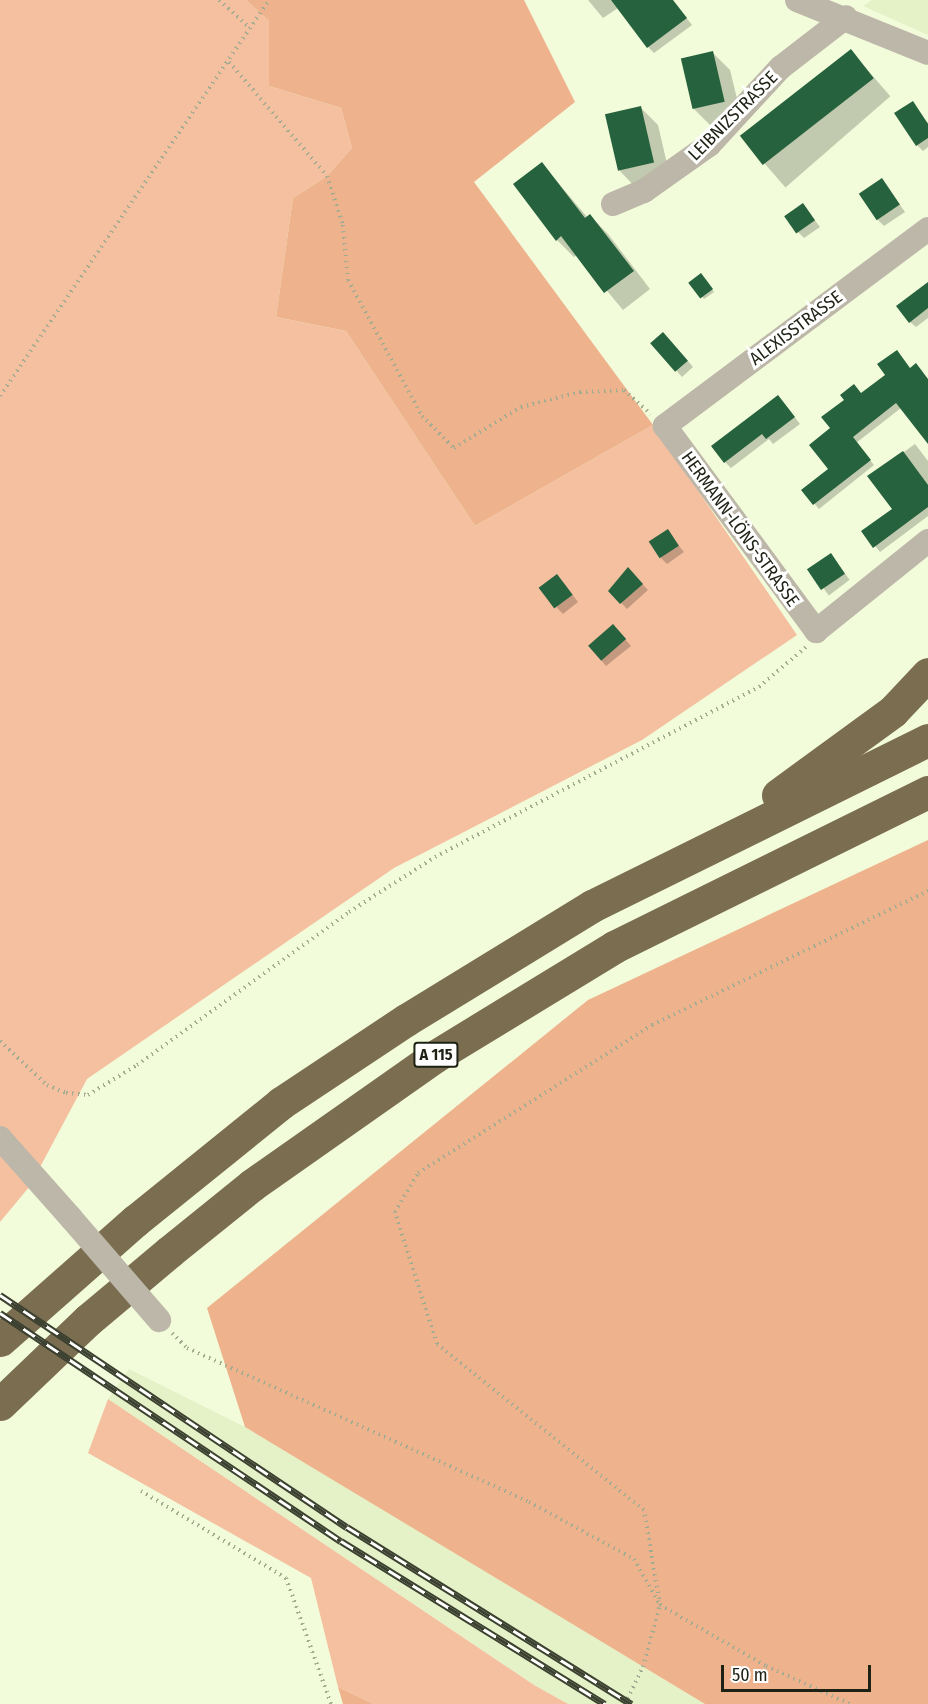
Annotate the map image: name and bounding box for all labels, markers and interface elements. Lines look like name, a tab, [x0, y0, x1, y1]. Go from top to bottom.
street label: LEIBNIZSTRASSE	[684, 67, 782, 165]
street label: ALEXISSTRASSE	[745, 286, 847, 370]
street label: HERMANN-LÖNS-STRASSE	[676, 447, 804, 611]
road number: A 115	[412, 1042, 460, 1068]
scale bar	[724, 1653, 874, 1691]
text: 50 m	[732, 1664, 768, 1686]

